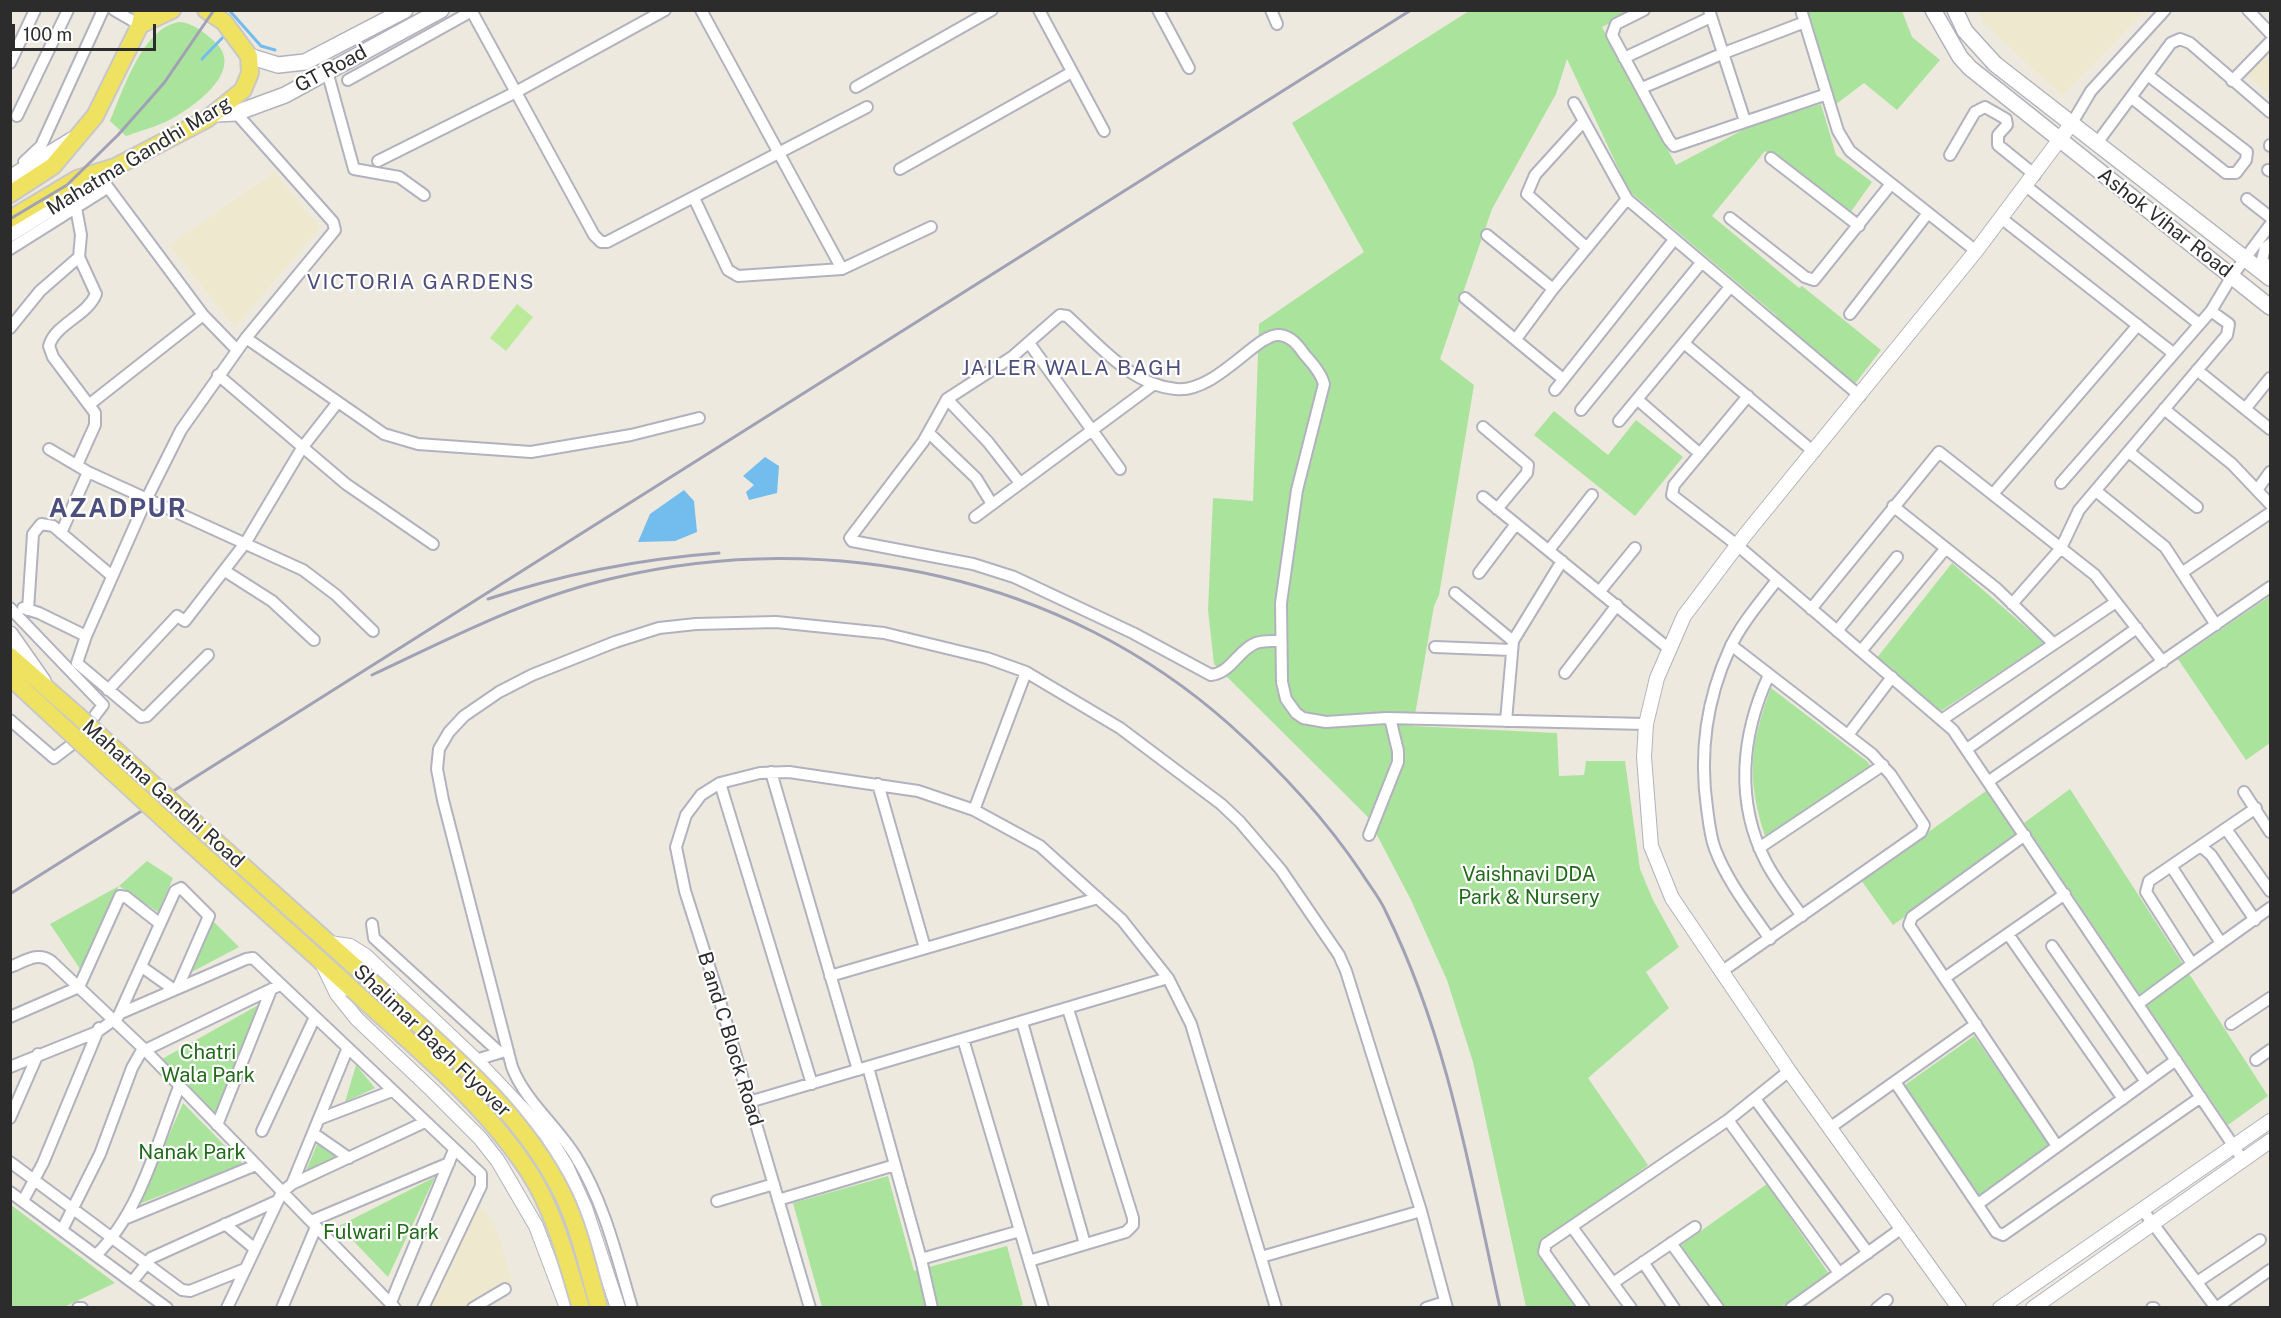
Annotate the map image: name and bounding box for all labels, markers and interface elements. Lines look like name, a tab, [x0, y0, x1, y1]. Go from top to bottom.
scale bar	[15, 12, 159, 50]
text: 100 m	[23, 24, 72, 45]
street label: GT Road	[291, 40, 371, 98]
street label: Mahatma Gandhi Marg	[42, 91, 236, 221]
street label: Ashok Vihar Road	[2093, 163, 2237, 283]
district label: VICTORIA GARDENS	[307, 270, 535, 296]
district label: JAILER WALA BAGH	[961, 356, 1183, 382]
district label: AZADPUR	[49, 493, 187, 525]
street label: Mahatma Gandhi Road	[77, 715, 249, 873]
park label: Vaishnavi DDA Park & Nursery	[1458, 863, 1600, 910]
street label: B and C Block Road	[692, 949, 768, 1129]
street label: Shalimar Bagh Flyover	[348, 960, 516, 1122]
park label: Chatri Wala Park	[161, 1041, 255, 1088]
park label: Nanak Park	[138, 1141, 246, 1165]
park label: Fulwari Park	[323, 1221, 439, 1245]

